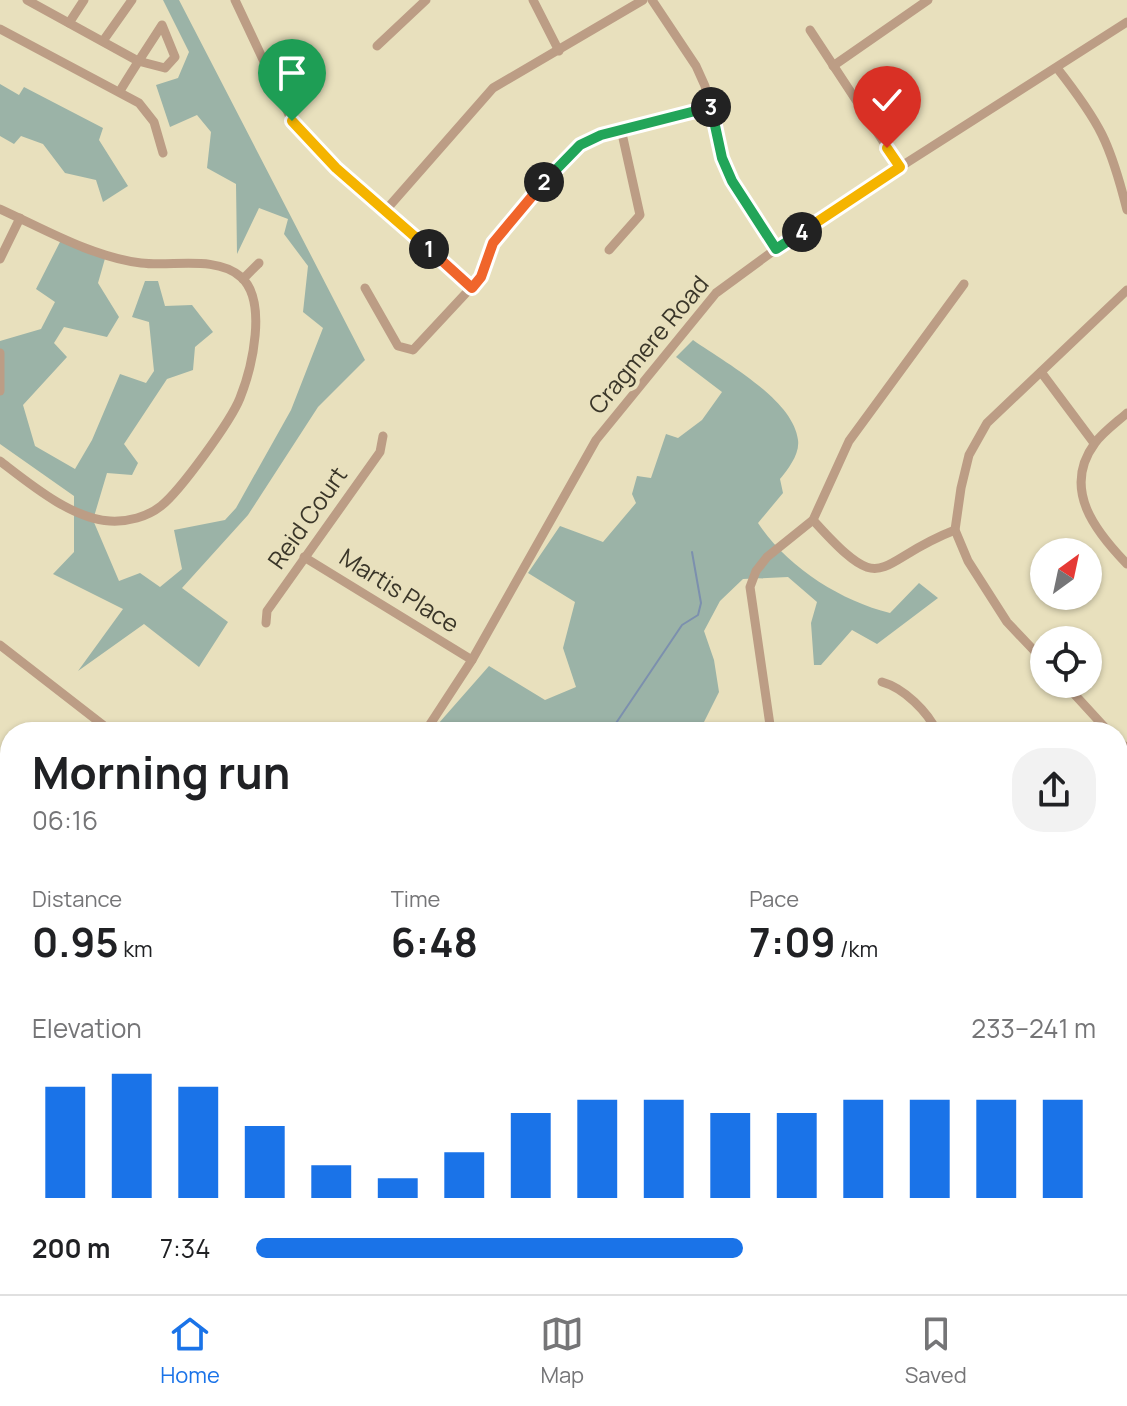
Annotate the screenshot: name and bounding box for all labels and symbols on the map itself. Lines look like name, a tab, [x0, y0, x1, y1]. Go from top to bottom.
pin	[258, 39, 326, 121]
pin	[853, 66, 921, 148]
pin: 3	[691, 87, 731, 127]
pin: 2	[524, 162, 564, 202]
pin: 4	[782, 212, 822, 252]
pin: 1	[409, 229, 449, 269]
street label: Cragmere Road	[580, 268, 716, 420]
street label: Reid Court	[260, 459, 354, 575]
north arrow	[1030, 538, 1102, 610]
street label: Martis Place	[334, 540, 466, 640]

